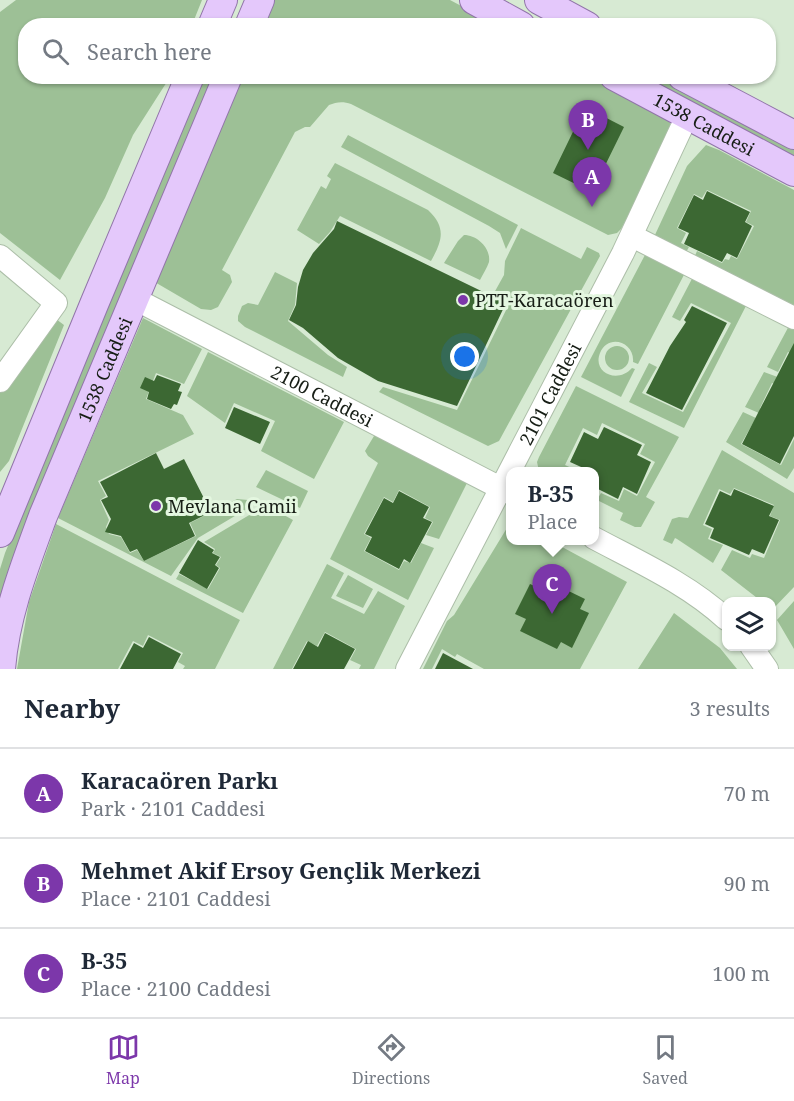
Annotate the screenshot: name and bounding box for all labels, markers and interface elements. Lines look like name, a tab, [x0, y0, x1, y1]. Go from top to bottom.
search box	[18, 18, 776, 84]
icon: search	[39, 35, 72, 68]
text: Search here	[87, 36, 212, 66]
street label: 1538 Caddesi	[649, 87, 759, 161]
pin: B	[568, 100, 608, 150]
pin: A	[572, 158, 612, 207]
place label: PTT-Karacaören	[475, 288, 614, 312]
marker: PTT-Karacaören	[456, 293, 470, 307]
street label: 1538 Caddesi	[72, 313, 137, 426]
street label: 2101 Caddesi	[513, 339, 586, 449]
your location	[450, 342, 479, 371]
street label: 2100 Caddesi	[267, 360, 378, 432]
popup	[506, 467, 599, 545]
text: B-35	[527, 478, 574, 508]
place label: Mevlana Camii	[168, 494, 297, 518]
marker: Mevlana Camii	[149, 499, 163, 513]
text: Place	[527, 508, 578, 535]
pin: C	[532, 564, 572, 614]
map controls	[722, 597, 776, 651]
button: layers	[722, 597, 776, 651]
text: Nearby	[24, 690, 120, 726]
text: 3 results	[690, 695, 770, 722]
text: Karacaören Parkı	[81, 765, 278, 795]
text: A	[36, 780, 51, 807]
text: 70 m	[724, 780, 770, 807]
text: Park · 2101 Caddesi	[81, 795, 265, 822]
text: Mehmet Akif Ersoy Gençlik Merkezi	[81, 855, 481, 885]
text: B	[37, 870, 50, 897]
text: 90 m	[724, 870, 770, 897]
text: Place · 2101 Caddesi	[81, 885, 271, 912]
text: B-35	[81, 945, 127, 975]
text: C	[37, 960, 50, 987]
text: 100 m	[712, 960, 770, 987]
text: Place · 2100 Caddesi	[81, 975, 271, 1002]
tab: Map	[106, 1031, 140, 1089]
tab: Directions	[352, 1031, 430, 1089]
tab: Saved	[643, 1031, 688, 1089]

